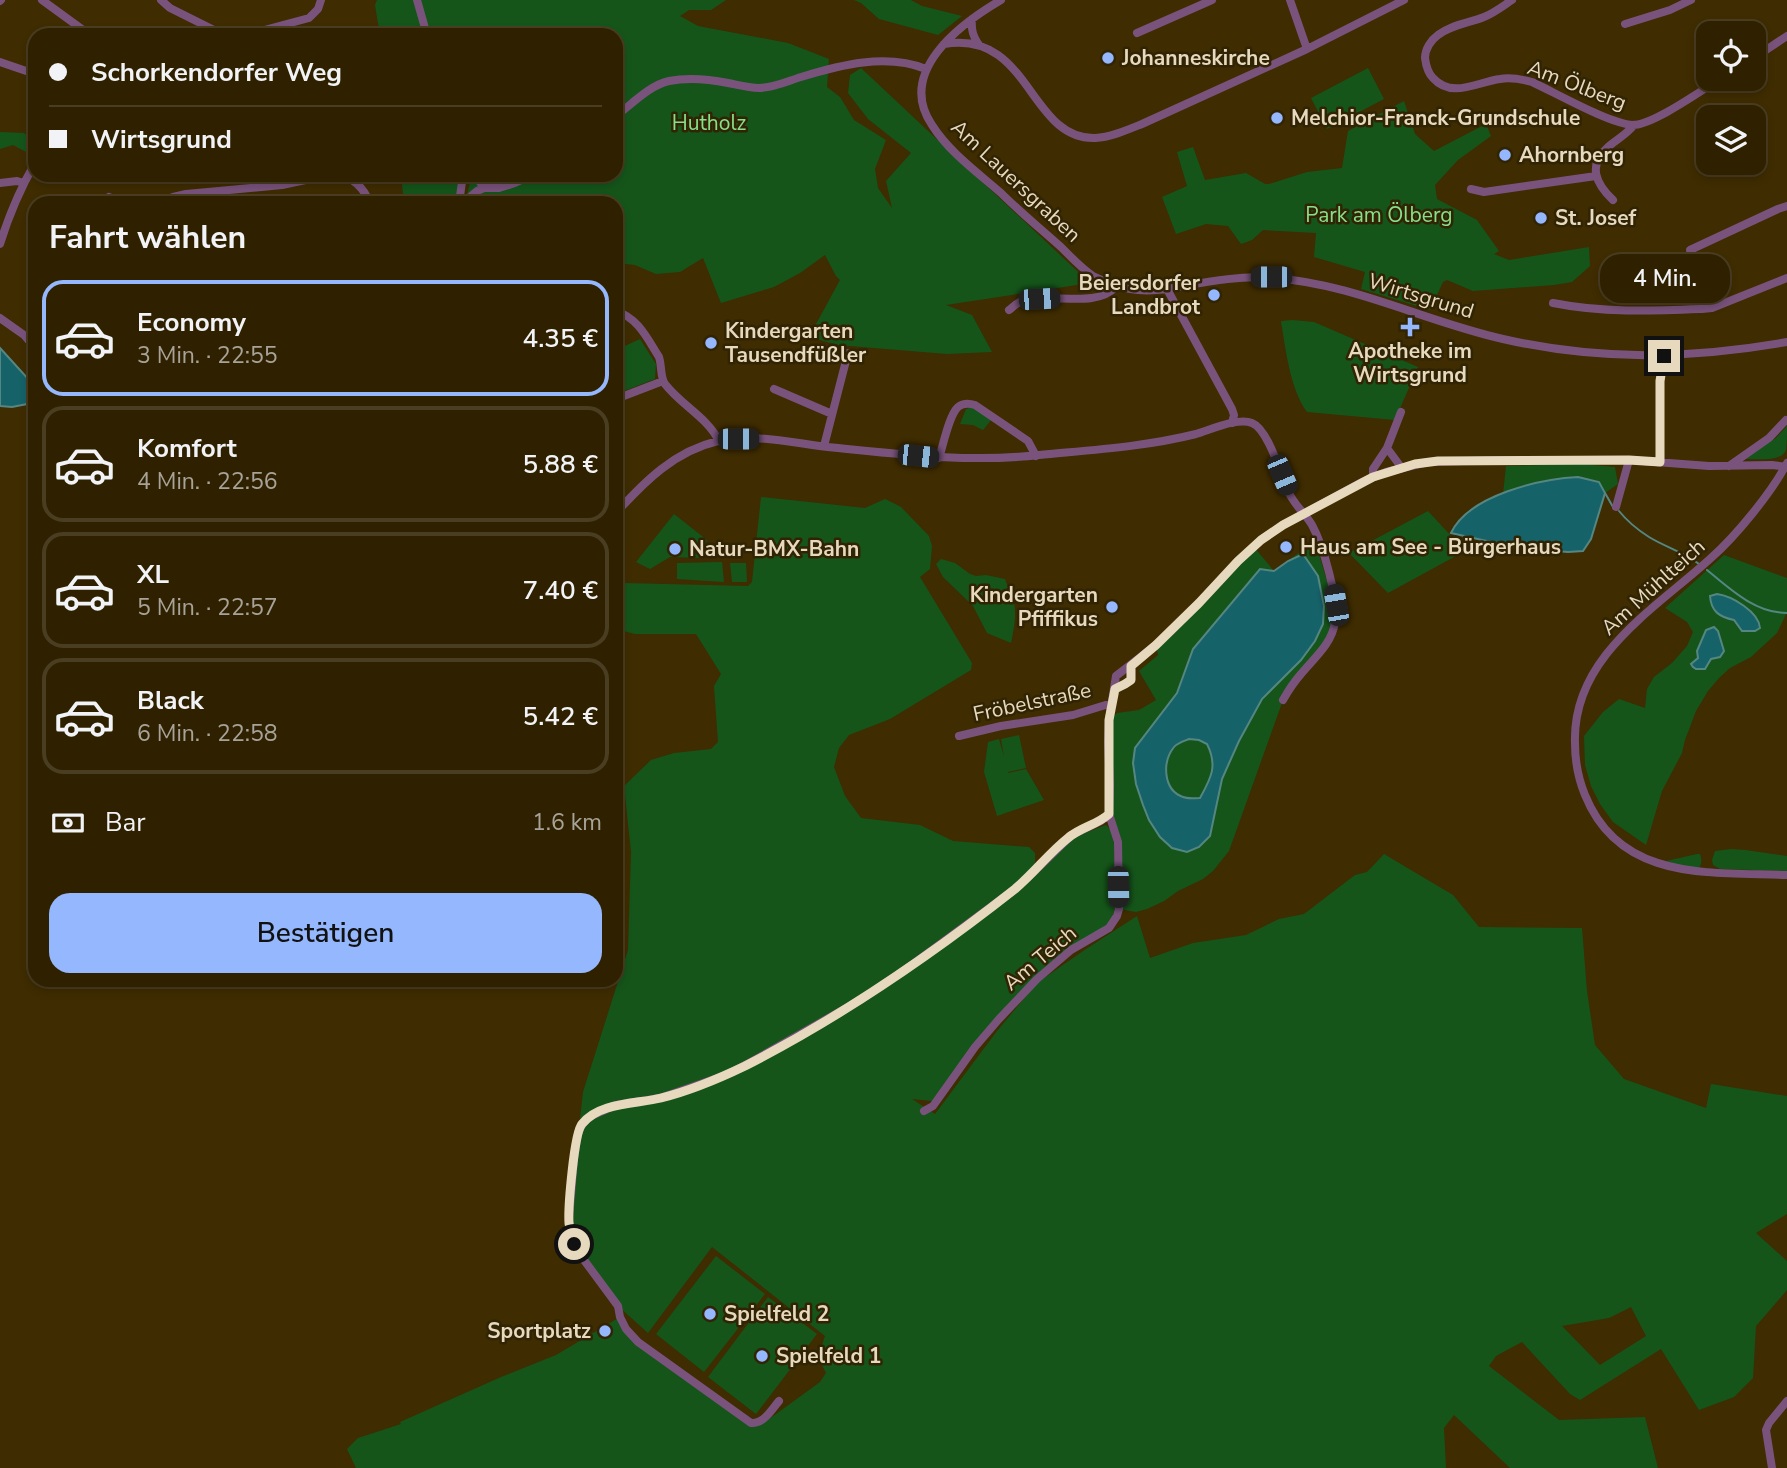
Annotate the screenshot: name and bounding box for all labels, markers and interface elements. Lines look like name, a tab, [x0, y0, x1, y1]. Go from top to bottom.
map controls	[1696, 21, 1766, 175]
button: locate	[1696, 21, 1766, 91]
place label: Johanneskirche	[1121, 44, 1270, 72]
marker: Johanneskirche	[1100, 50, 1116, 66]
street label: Am Ölberg	[1523, 53, 1631, 117]
text: Schorkendorfer Weg	[91, 55, 342, 90]
place label: Melchior-Franck-Grundschule	[1291, 104, 1580, 132]
button: layers	[1696, 105, 1766, 175]
park label: Hutholz	[672, 109, 747, 137]
marker: Melchior-Franck-Grundschule	[1269, 110, 1285, 126]
street label: Am Lauersgraben	[945, 114, 1087, 248]
text: Wirtsgrund	[91, 122, 232, 157]
place label: Ahornberg	[1519, 141, 1624, 169]
marker: Ahornberg	[1497, 147, 1513, 163]
park label: Park am Ölberg	[1305, 201, 1453, 229]
place label: St. Josef	[1555, 204, 1637, 232]
marker: St. Josef	[1533, 210, 1549, 226]
text: Fahrt wählen	[49, 216, 246, 259]
callout: 4 Min.	[1599, 254, 1729, 304]
text: 4 Min.	[1633, 263, 1697, 294]
car	[1251, 267, 1293, 288]
street label: Wirtsgrund	[1365, 267, 1477, 325]
place label: Beiersdorfer Landbrot	[1079, 269, 1201, 321]
car	[1018, 287, 1061, 311]
marker: Beiersdorfer Landbrot	[1206, 287, 1222, 303]
text: Economy	[137, 305, 246, 340]
icon: car	[53, 307, 116, 370]
place label: Kindergarten Tausendfüßler	[725, 317, 867, 369]
marker: Apotheke im Wirtsgrund	[1402, 319, 1418, 335]
text: 4.35 €	[523, 321, 598, 356]
marker: Kindergarten Tausendfüßler	[703, 335, 719, 351]
place label: Apotheke im Wirtsgrund	[1348, 337, 1472, 389]
text: 3 Min. · 22:55	[137, 340, 278, 371]
route end	[1648, 340, 1680, 372]
car	[718, 429, 760, 450]
text: Komfort	[137, 431, 237, 466]
icon: car	[53, 433, 116, 496]
car	[897, 443, 940, 469]
text: 5.88 €	[523, 447, 598, 482]
car	[1265, 452, 1300, 498]
text: 4 Min. · 22:56	[137, 466, 278, 497]
place label: Haus am See - Bürgerhaus	[1300, 533, 1561, 561]
street label: Am Mühlteich	[1595, 533, 1711, 641]
place label: Natur-BMX-Bahn	[689, 535, 859, 563]
marker: Haus am See - Bürgerhaus	[1278, 539, 1294, 555]
marker: Natur-BMX-Bahn	[667, 541, 683, 557]
text: XL	[137, 557, 169, 592]
icon: car	[53, 559, 116, 622]
text: 7.40 €	[523, 573, 598, 608]
place label: Kindergarten Pfiffikus	[970, 581, 1098, 633]
car	[1323, 582, 1350, 628]
text: 5 Min. · 22:57	[137, 592, 278, 623]
marker: Kindergarten Pfiffikus	[1104, 599, 1120, 615]
street label: Fröbelstraße	[970, 676, 1094, 728]
text: Black	[137, 683, 204, 718]
icon: car	[53, 685, 116, 748]
text: 5.42 €	[523, 699, 598, 734]
text: 6 Min. · 22:58	[137, 718, 278, 749]
icon: cash	[49, 804, 87, 842]
text: Bar	[105, 805, 146, 840]
text: 1.6 km	[532, 807, 602, 838]
car	[1108, 866, 1129, 908]
button: Bestätigen	[49, 893, 602, 973]
street label: Am Teich	[998, 919, 1082, 997]
route start	[558, 1228, 590, 1260]
place label: Spielfeld 2	[724, 1300, 829, 1328]
marker: Spielfeld 2	[702, 1306, 718, 1322]
place label: Sportplatz	[487, 1317, 591, 1345]
marker: Sportplatz	[597, 1323, 613, 1339]
place label: Spielfeld 1	[776, 1342, 881, 1370]
marker: Spielfeld 1	[754, 1348, 770, 1364]

